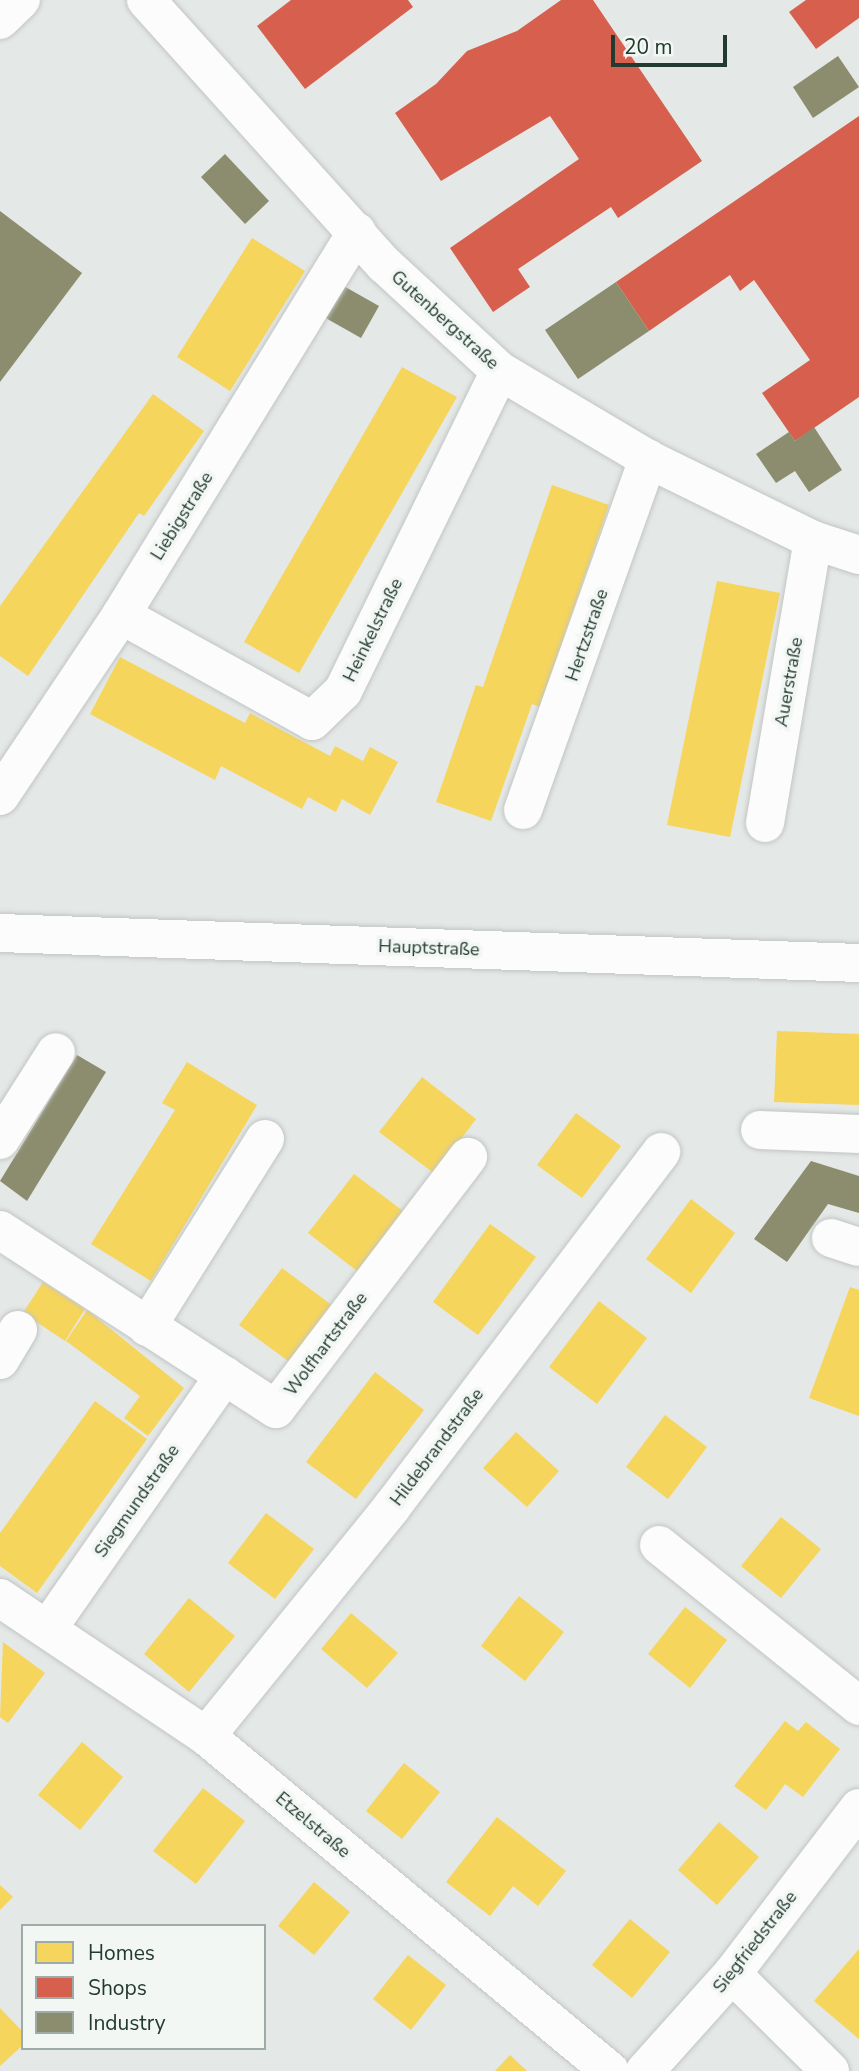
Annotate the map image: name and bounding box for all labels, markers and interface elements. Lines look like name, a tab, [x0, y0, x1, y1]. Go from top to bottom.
scale bar	[614, 21, 730, 65]
text: 20 m	[624, 33, 673, 61]
street label: Gutenbergstraße	[387, 266, 503, 374]
street label: Liebigstraße	[146, 468, 218, 564]
street label: Heinkelstraße	[339, 575, 407, 685]
street label: Hertzstraße	[561, 586, 613, 684]
street label: Auerstraße	[771, 636, 807, 728]
street label: Hauptstraße	[378, 935, 480, 961]
street label: Wolfhartstraße	[280, 1288, 372, 1400]
street label: Hildebrandstraße	[386, 1384, 488, 1510]
street label: Siegmundstraße	[90, 1440, 184, 1562]
street label: Etzelstraße	[271, 1787, 355, 1863]
street label: Siegfriedstraße	[708, 1887, 802, 1997]
legend	[21, 1924, 266, 2050]
text: Homes	[88, 1939, 155, 1967]
text: Shops	[88, 1974, 147, 2002]
text: Industry	[88, 2009, 166, 2037]

